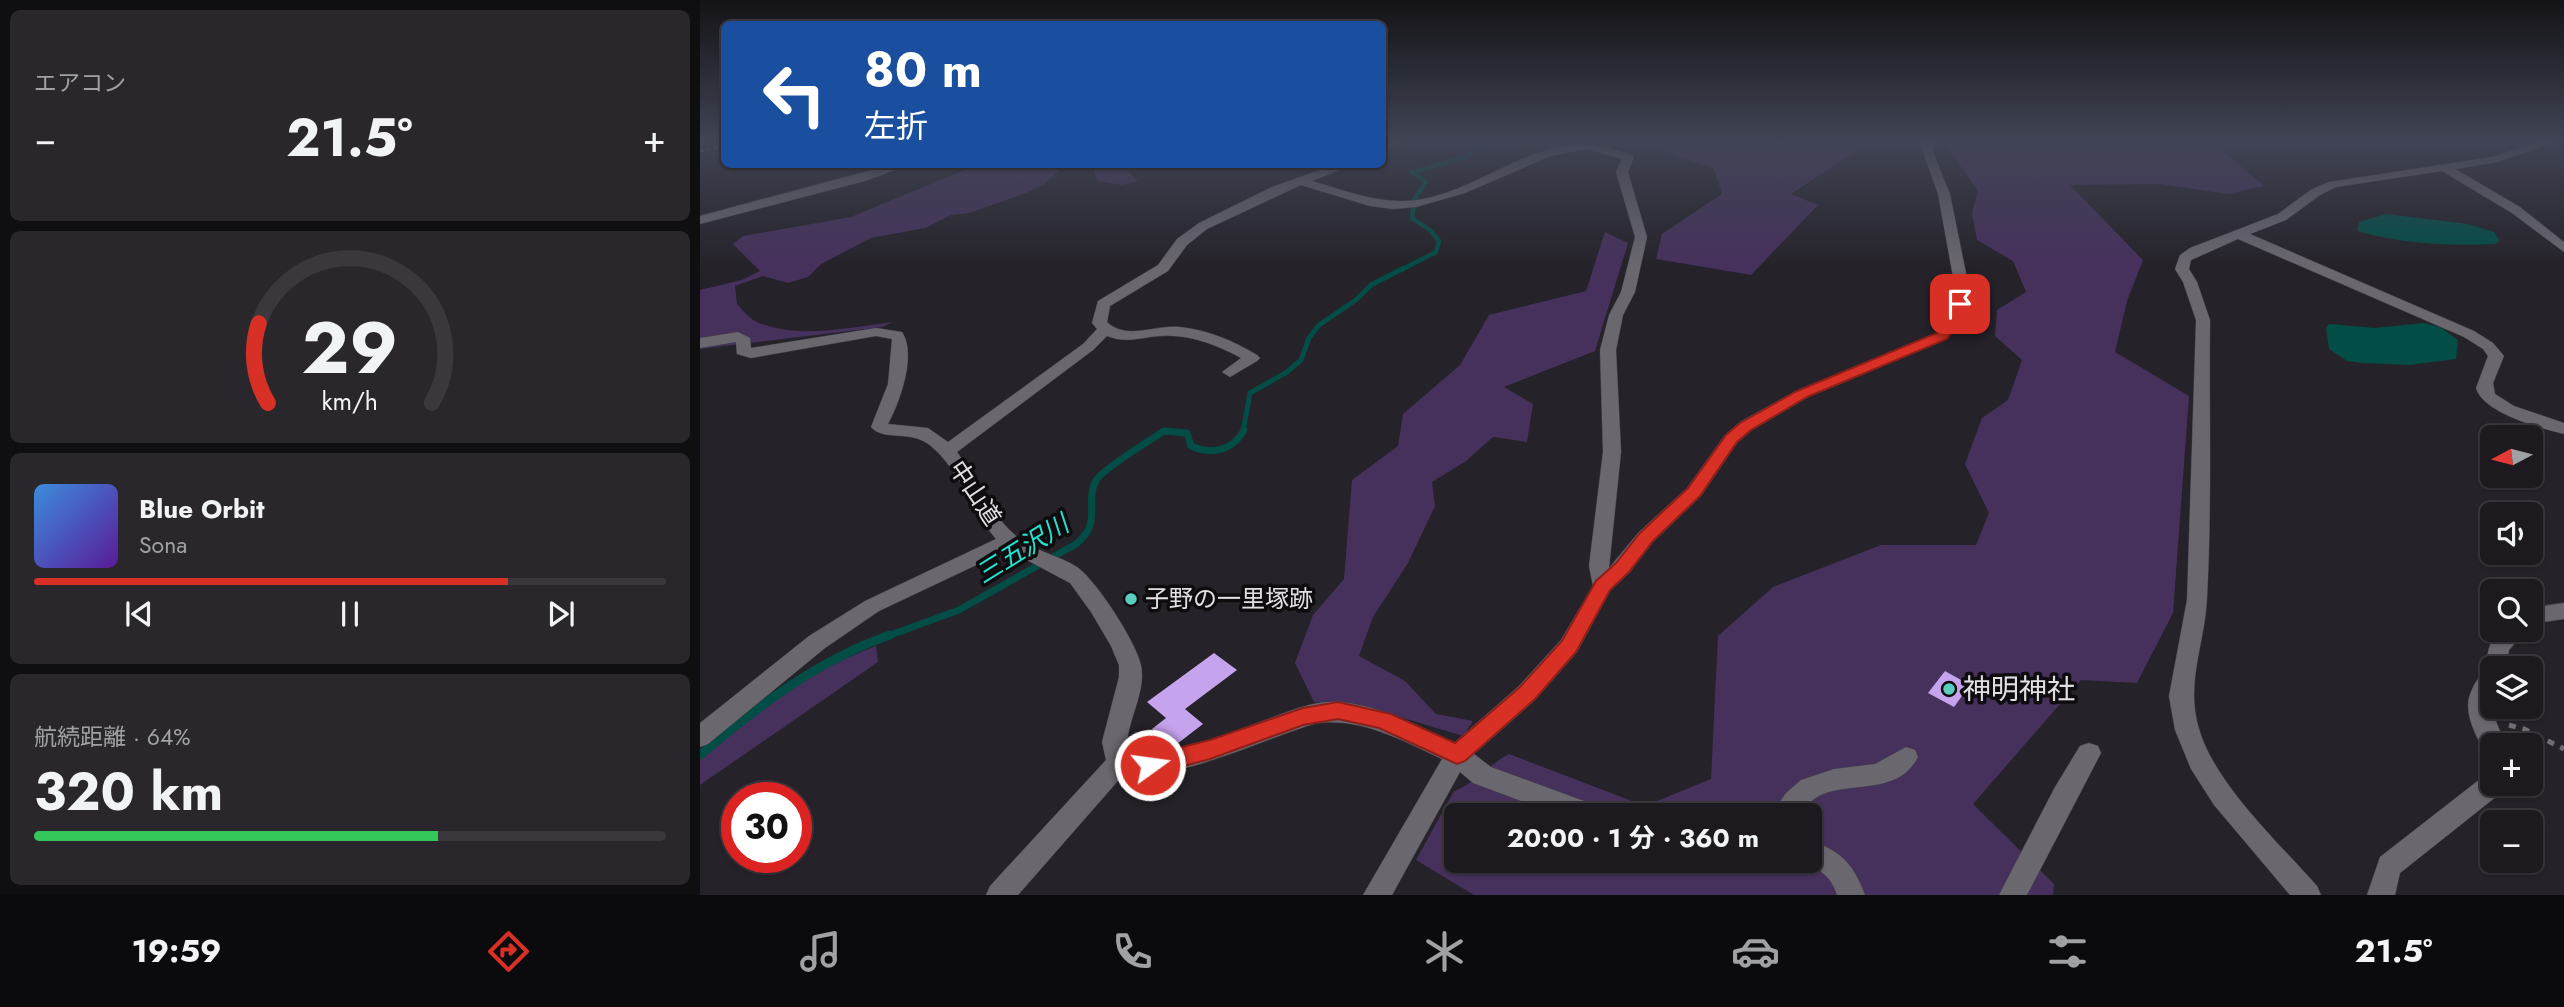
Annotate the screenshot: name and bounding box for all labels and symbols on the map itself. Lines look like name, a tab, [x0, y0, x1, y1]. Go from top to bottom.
pin	[1930, 274, 1990, 334]
north arrow	[2480, 425, 2543, 488]
street label: 中山道	[941, 453, 1010, 532]
water label: 三五沢川	[968, 504, 1079, 593]
place label: 子野の一里塚跡	[1145, 581, 1313, 616]
marker: 子野の一里塚跡	[1123, 591, 1139, 607]
place label: 神明神社	[1963, 669, 2075, 710]
marker: 神明神社	[1941, 681, 1957, 697]
position arrow	[1113, 728, 1187, 802]
speed limit sign: 30	[721, 782, 812, 873]

